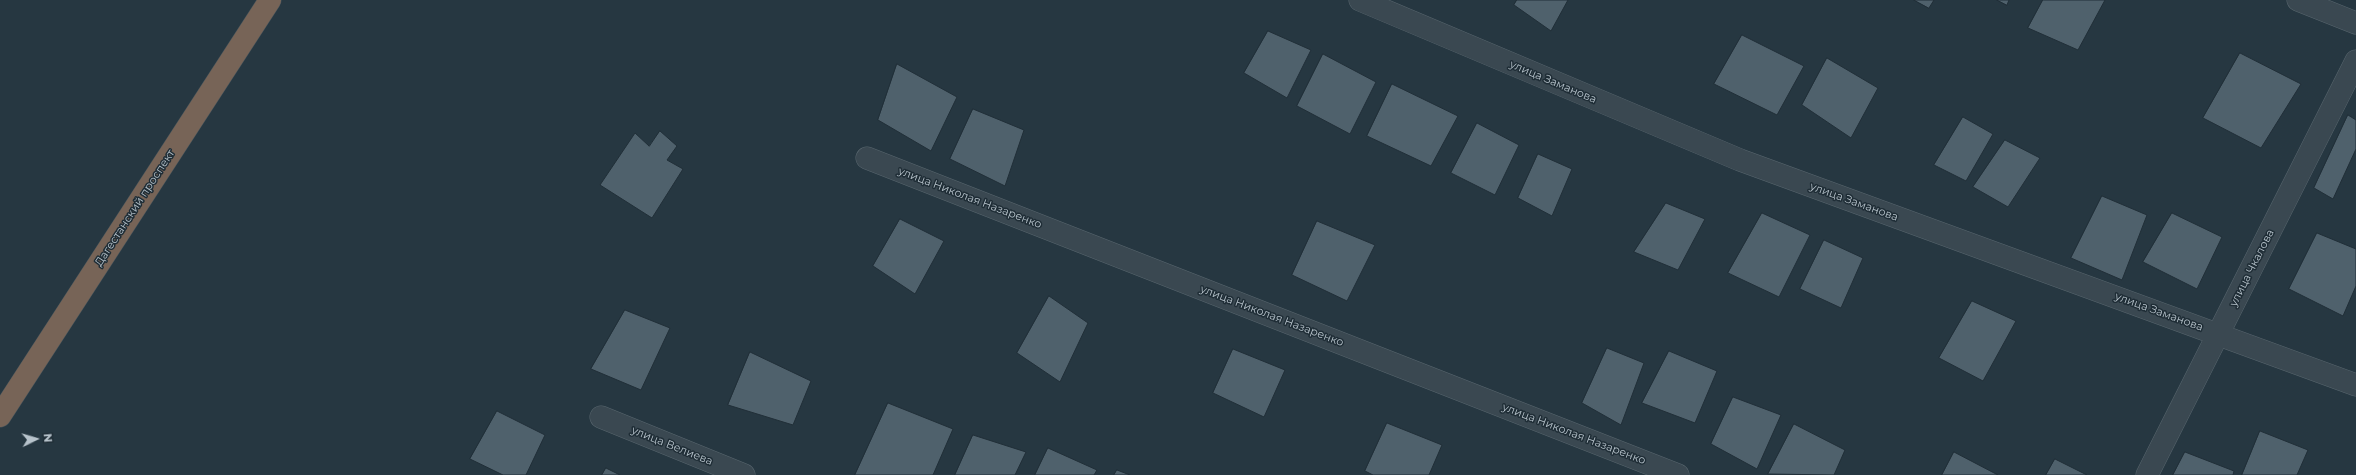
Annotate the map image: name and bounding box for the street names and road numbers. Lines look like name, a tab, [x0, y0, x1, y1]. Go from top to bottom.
street label: улица Заманова	[1508, 58, 1598, 106]
street label: Дагестанский проспект	[92, 147, 178, 269]
street label: улица Николая Назаренко	[896, 164, 1044, 232]
street label: улица Заманова	[1808, 180, 1900, 224]
street label: улица Чкалова	[2227, 227, 2277, 309]
street label: улица Николая Назаренко	[1198, 282, 1346, 350]
street label: улица Заманова	[2113, 290, 2205, 334]
street label: улица Николая Назаренко	[1500, 400, 1648, 468]
street label: улица Велиева	[629, 424, 715, 468]

